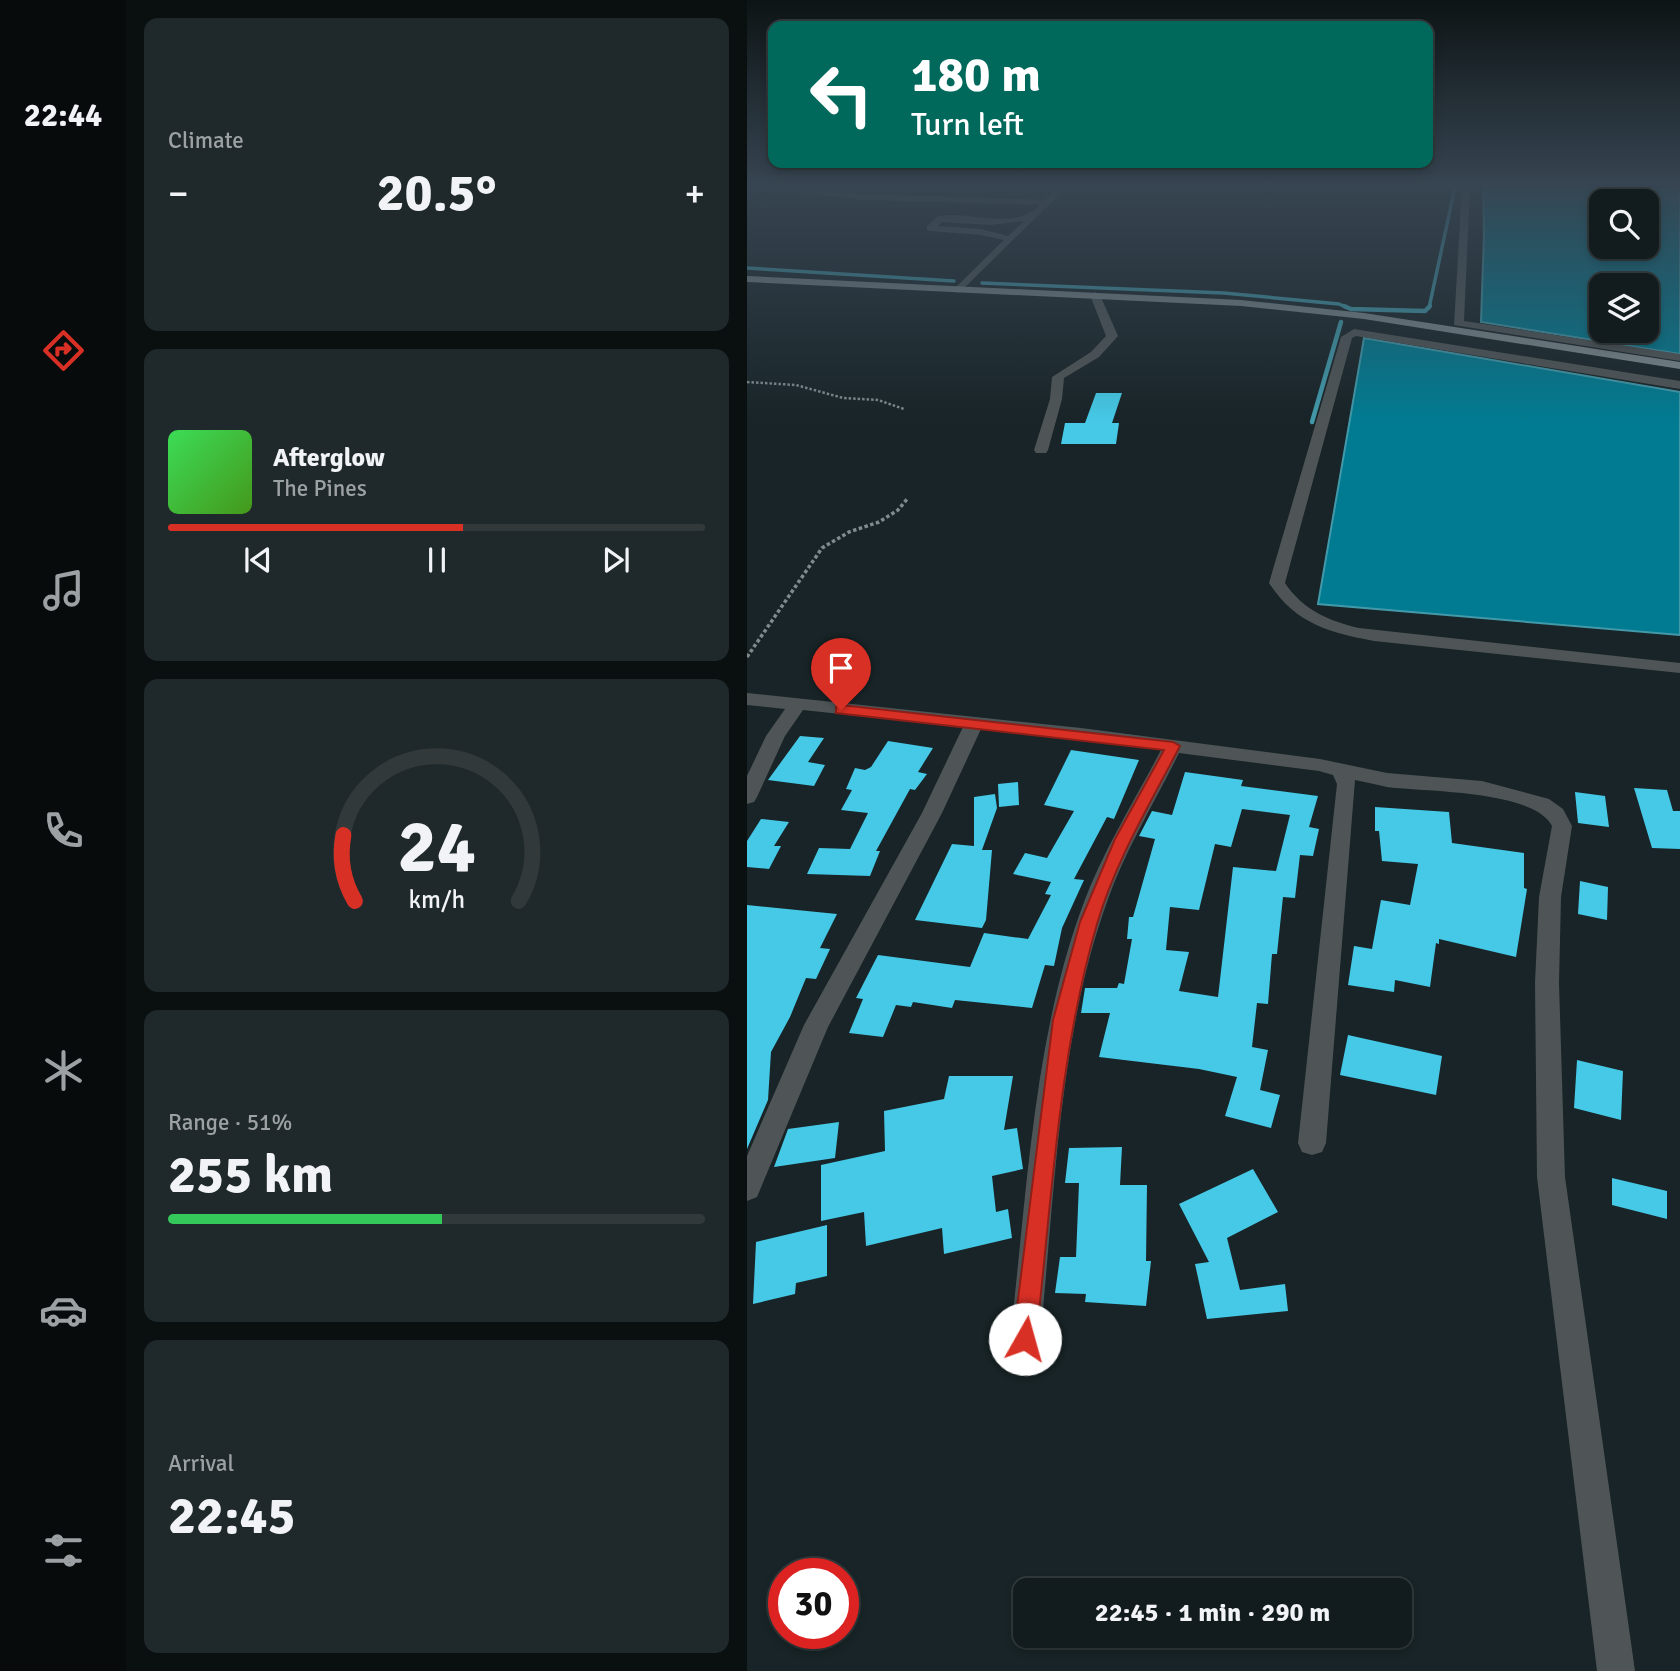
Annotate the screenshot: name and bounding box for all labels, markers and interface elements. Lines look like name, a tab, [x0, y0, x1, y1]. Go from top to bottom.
text: 180 m	[911, 45, 1041, 105]
icon: left	[796, 49, 887, 140]
text: 22:44	[24, 96, 102, 135]
text: Turn left	[911, 105, 1024, 144]
text: Climate	[168, 126, 244, 155]
text: 20.5°	[377, 161, 496, 225]
text: −	[168, 170, 189, 217]
text: +	[684, 170, 705, 217]
map controls	[1589, 189, 1659, 343]
button: search	[1589, 189, 1659, 259]
button: layers	[1589, 273, 1659, 343]
icon: directions	[39, 326, 88, 375]
text: Afterglow	[273, 442, 385, 474]
text: The Pines	[273, 474, 367, 503]
icon: previous	[239, 541, 277, 579]
icon: pause	[418, 541, 456, 579]
icon: next	[597, 541, 635, 579]
icon: music	[39, 566, 88, 615]
pin	[811, 638, 871, 710]
icon: arrive	[822, 649, 860, 687]
text: 24	[397, 804, 476, 893]
icon: phone	[39, 806, 88, 855]
text: km/h	[408, 884, 465, 915]
icon: climate	[39, 1046, 88, 1095]
text: Range · 51%	[168, 1108, 292, 1137]
text: 255 km	[168, 1143, 333, 1207]
icon: car	[39, 1286, 88, 1335]
position arrow	[988, 1302, 1062, 1376]
text: Arrival	[168, 1449, 234, 1478]
text: 22:45	[168, 1484, 296, 1548]
icon: filters	[39, 1526, 88, 1575]
speed limit sign: 30	[768, 1558, 859, 1649]
text: 22:45 · 1 min · 290 m	[1095, 1597, 1330, 1629]

